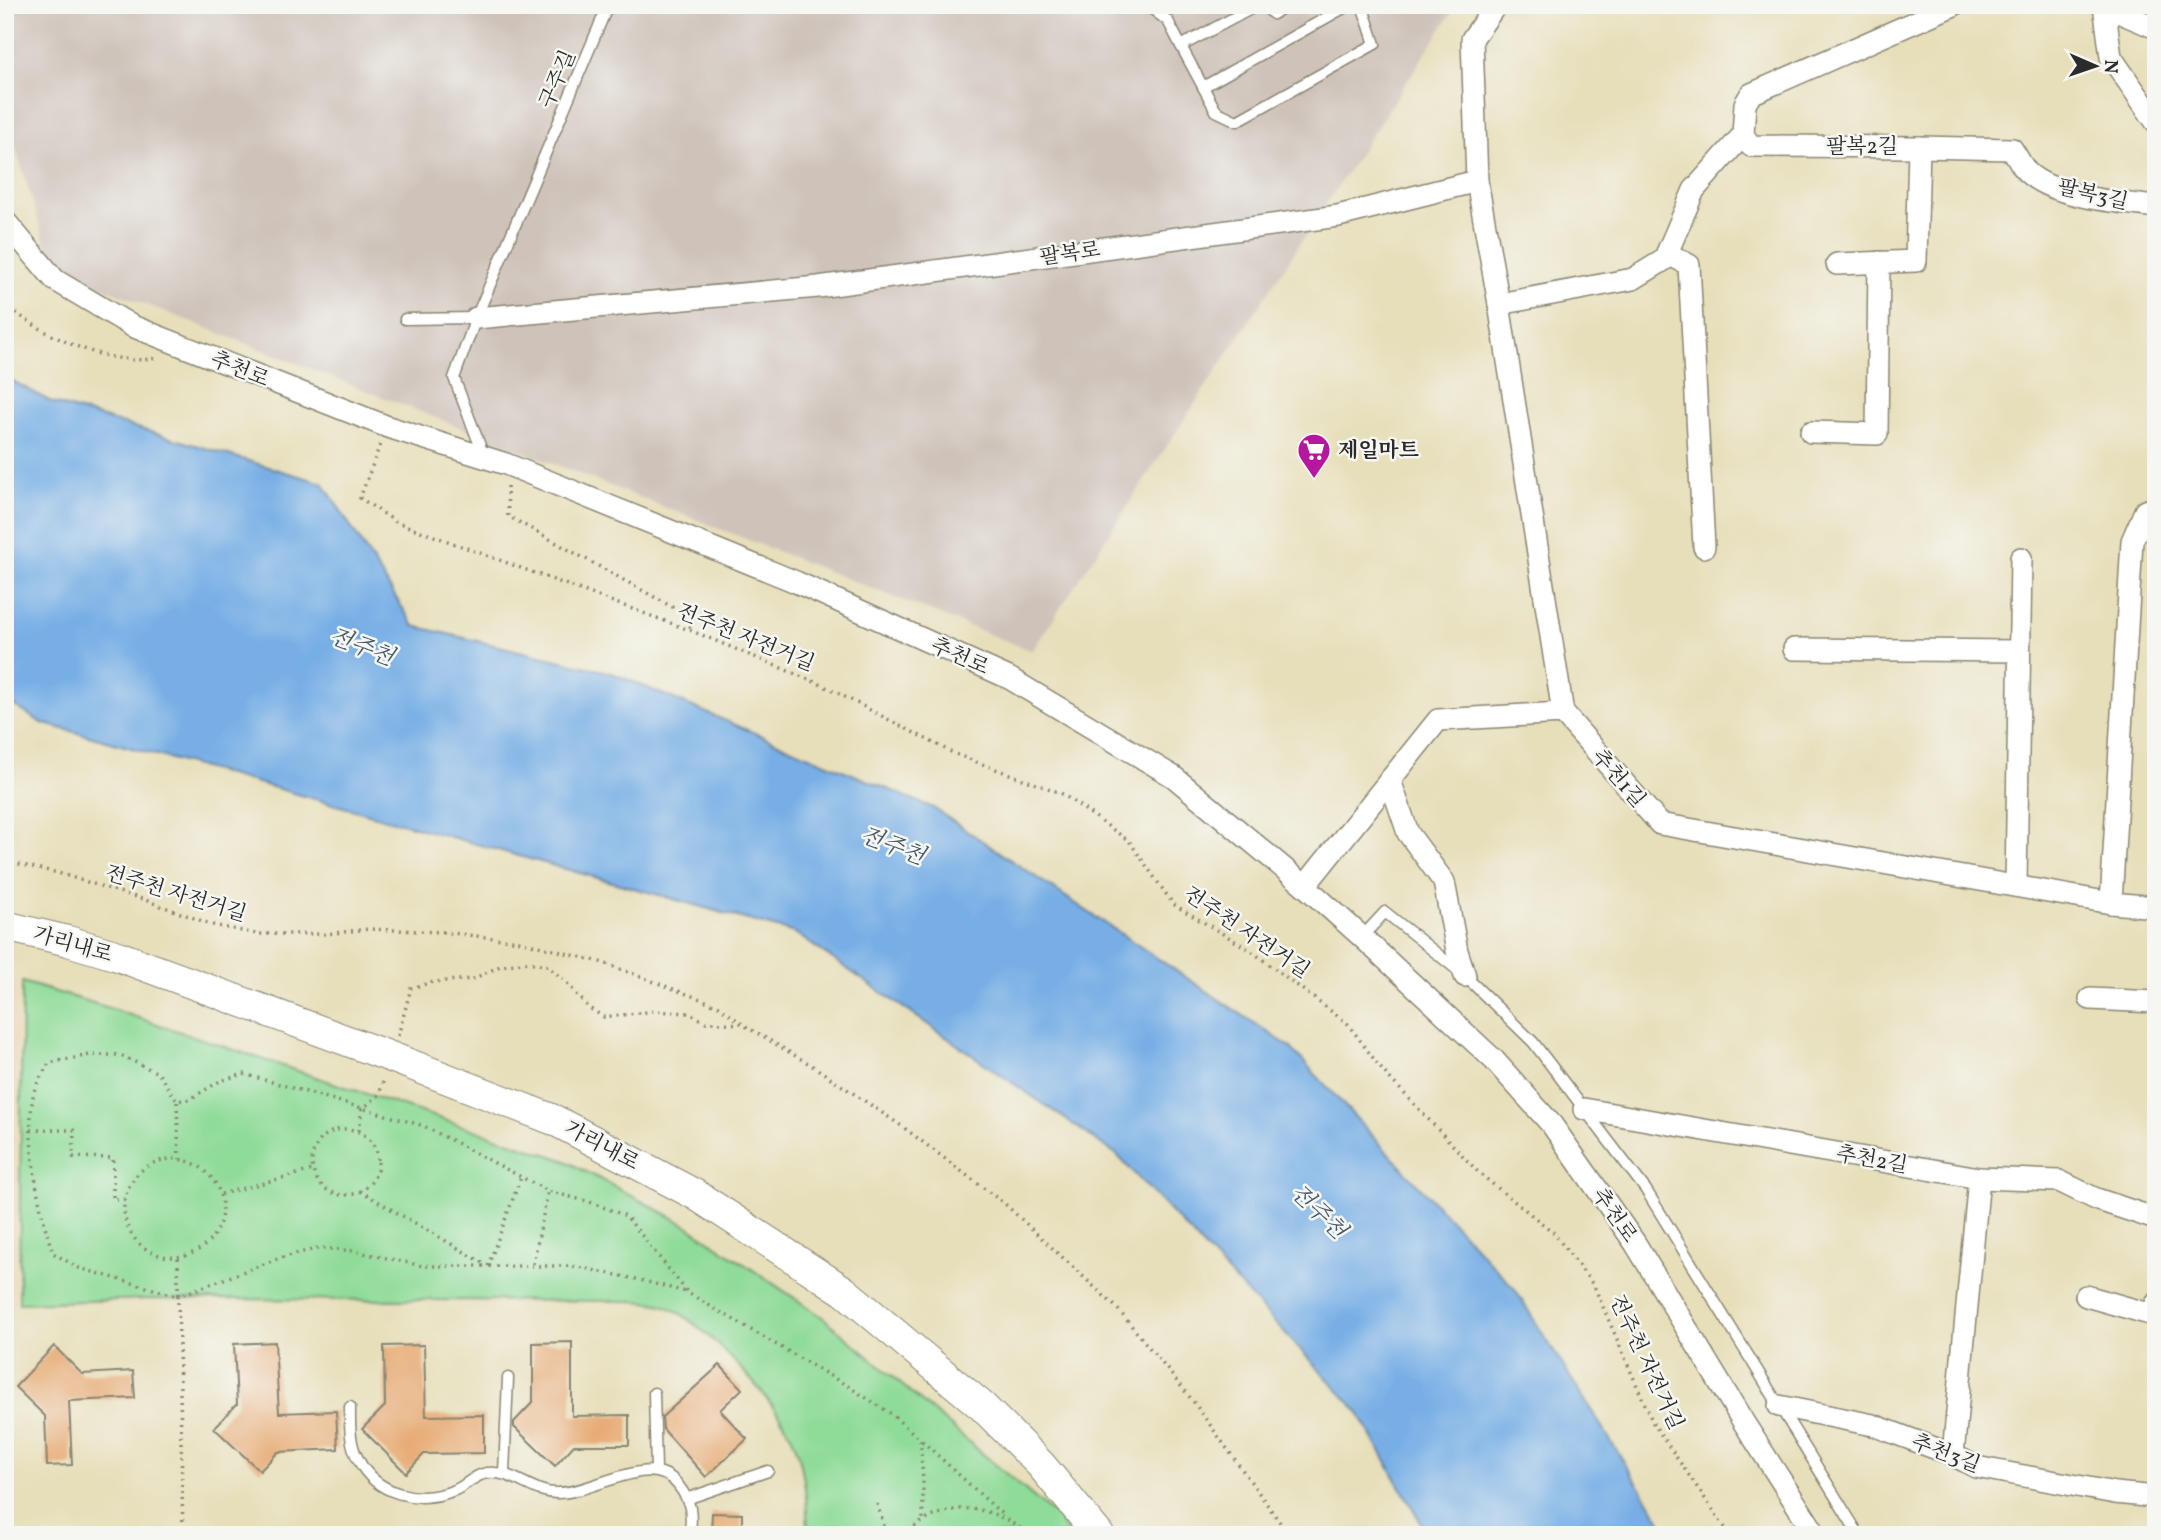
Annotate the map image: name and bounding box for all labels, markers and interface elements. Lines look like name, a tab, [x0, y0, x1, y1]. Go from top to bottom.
north arrow	[2060, 32, 2130, 102]
street label: 구주길	[533, 46, 584, 113]
text: N	[2097, 59, 2123, 74]
street label: 팔복2길	[1826, 133, 1898, 162]
street label: 팔복3길	[2054, 173, 2131, 218]
street label: 팔복로	[1038, 236, 1102, 273]
street label: 추천로	[206, 346, 273, 395]
supermarket icon: 제일마트	[1295, 431, 1333, 480]
place label: 제일마트	[1338, 437, 1419, 466]
street label: 전주천 자전거길	[672, 598, 819, 679]
water label: 전주천	[324, 621, 400, 675]
street label: 추천로	[926, 632, 993, 683]
street label: 추천1길	[1584, 743, 1651, 815]
water label: 전주천	[855, 820, 931, 874]
street label: 전주천 자전거길	[101, 859, 250, 930]
street label: 전주천 자전거길	[1177, 880, 1315, 986]
street label: 가리내로	[30, 920, 116, 971]
street label: 가리내로	[559, 1114, 644, 1178]
street label: 추천2길	[1834, 1140, 1910, 1181]
water label: 전주천	[1283, 1178, 1354, 1248]
street label: 추천로	[1584, 1183, 1643, 1249]
street label: 전주천 자전거길	[1602, 1290, 1690, 1435]
street label: 추천3길	[1907, 1428, 1984, 1481]

